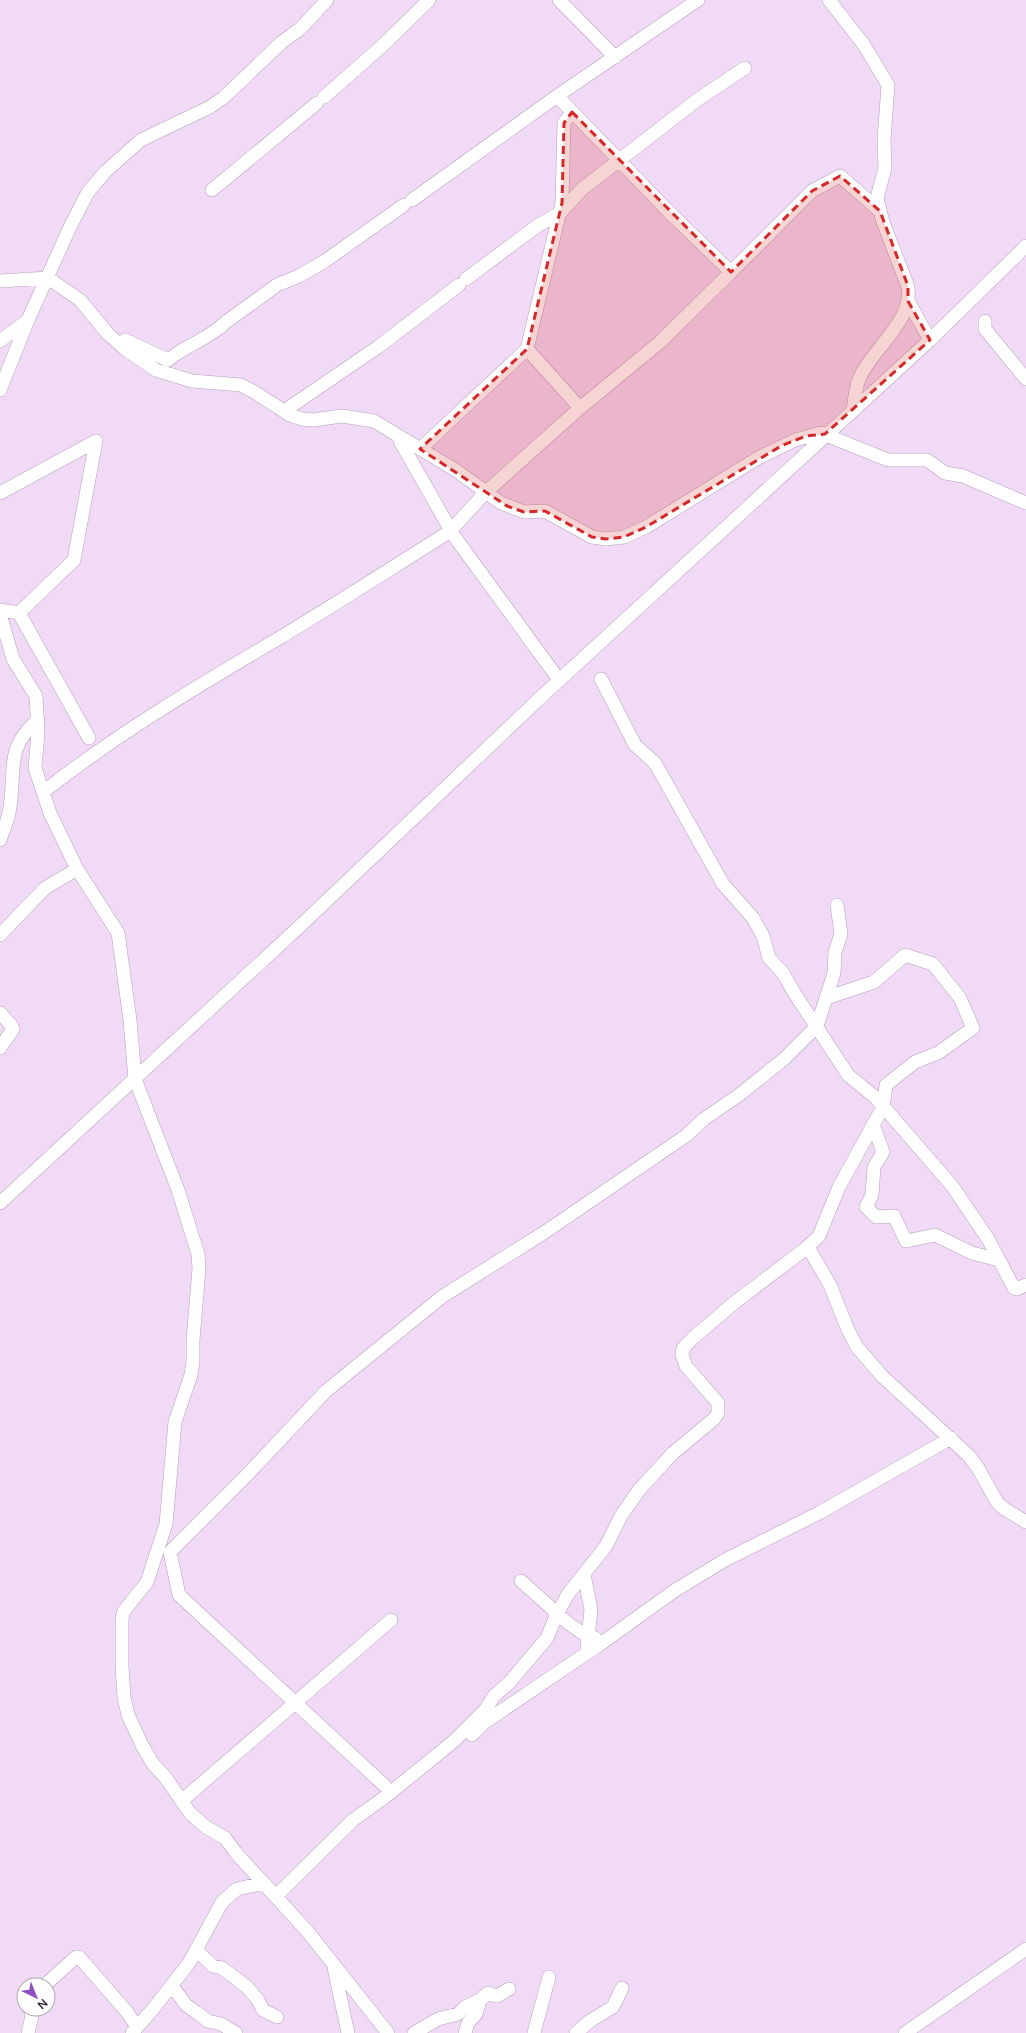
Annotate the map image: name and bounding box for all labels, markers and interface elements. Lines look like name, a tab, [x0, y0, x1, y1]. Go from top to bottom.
north arrow	[16, 1977, 56, 2017]
text: N	[35, 1996, 50, 2012]

